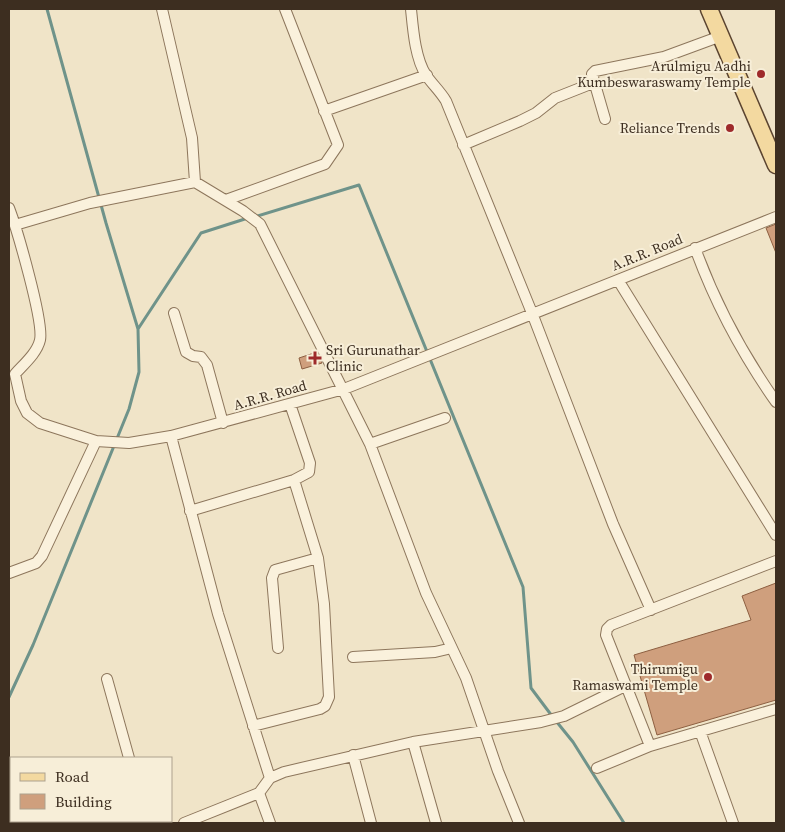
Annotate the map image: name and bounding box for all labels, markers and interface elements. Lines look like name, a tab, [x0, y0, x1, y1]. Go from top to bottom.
place label: Arulmigu Aadhi Kumbeswaraswamy Temple	[577, 56, 751, 92]
marker: Arulmigu Aadhi Kumbeswaraswamy Temple	[755, 68, 767, 80]
place label: Reliance Trends	[620, 118, 720, 138]
marker: Reliance Trends	[724, 122, 736, 134]
street label: A.R.R. Road	[608, 229, 686, 275]
place label: Sri Gurunathar Clinic	[326, 340, 420, 376]
marker: Sri Gurunathar Clinic	[308, 351, 322, 365]
street label: A.R.R. Road	[231, 375, 309, 415]
place label: Thirumigu Ramaswami Temple	[572, 659, 698, 695]
marker: Thirumigu Ramaswami Temple	[702, 671, 714, 683]
legend	[10, 757, 172, 822]
text: Road	[55, 766, 89, 787]
text: Building	[55, 791, 112, 812]

